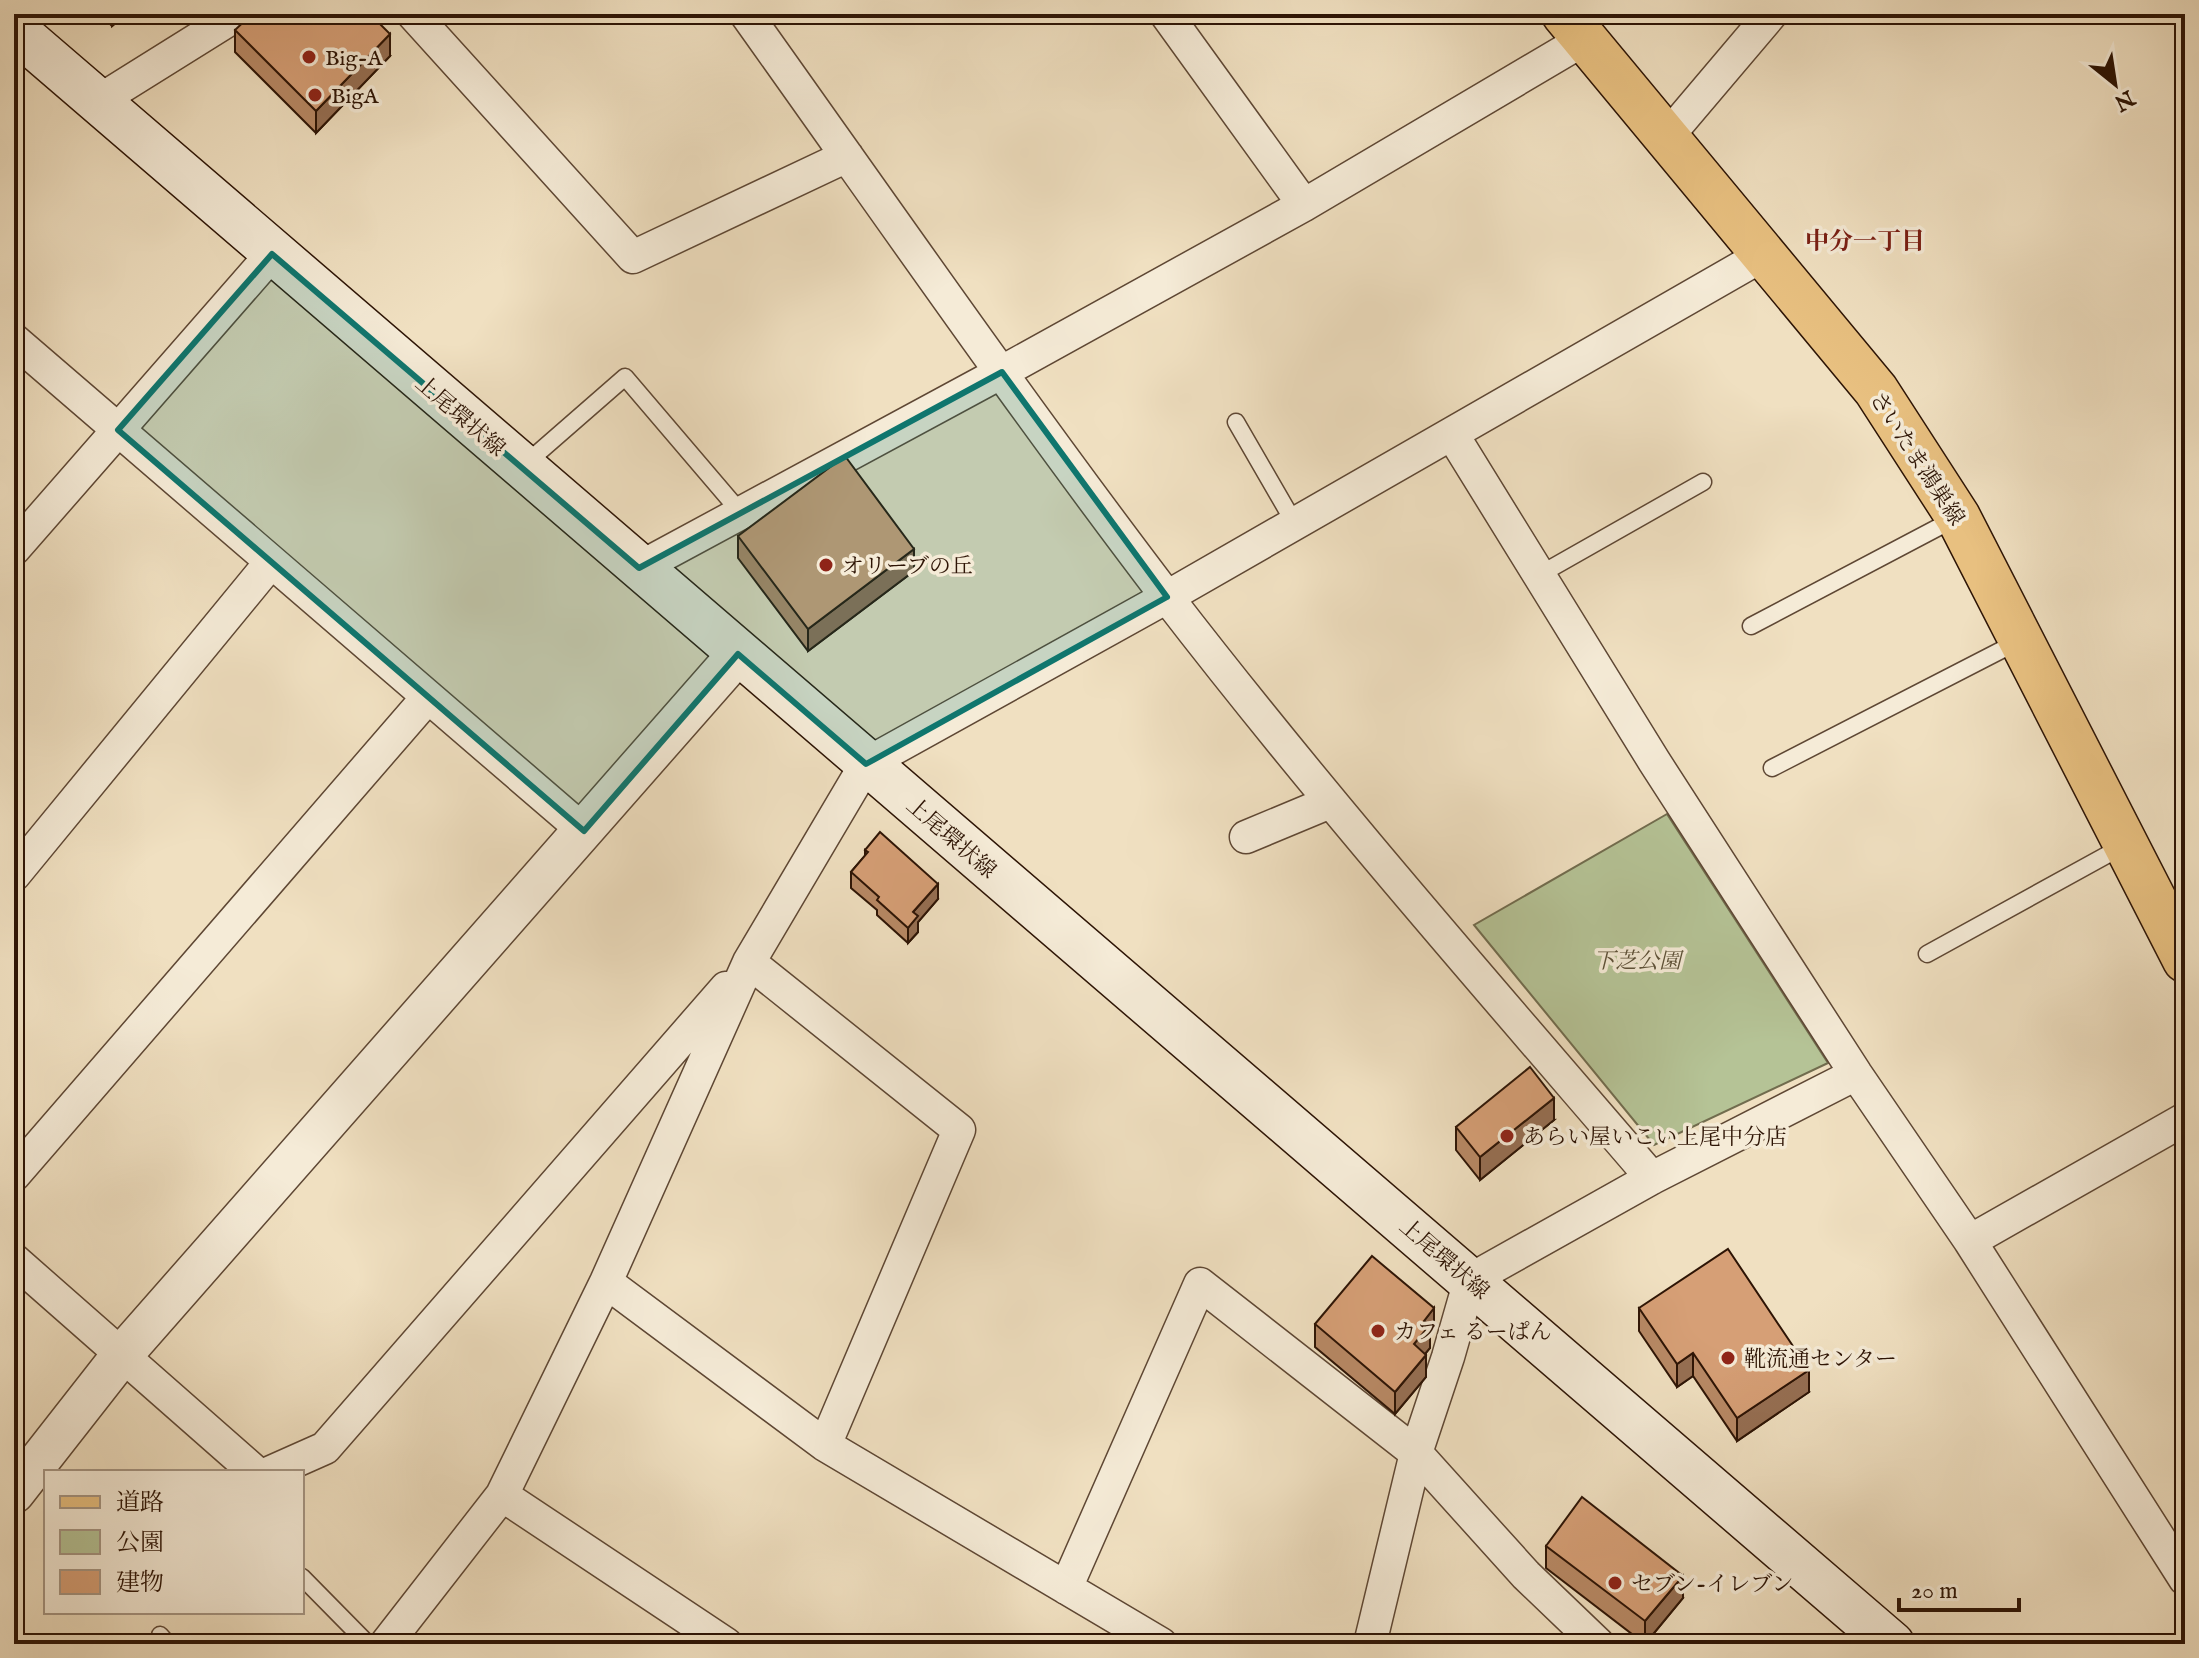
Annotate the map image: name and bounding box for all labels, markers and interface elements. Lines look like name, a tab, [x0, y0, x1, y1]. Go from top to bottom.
north arrow	[2075, 44, 2155, 124]
place label: Big-A	[325, 45, 384, 73]
marker: Big-A	[300, 48, 318, 66]
text: N	[2109, 82, 2140, 116]
place label: BigA	[331, 83, 379, 111]
marker: BigA	[306, 86, 324, 104]
district label: 中分一丁目	[1805, 227, 1925, 258]
street label: 上尾環状線	[409, 370, 510, 463]
street label: さいたま鴻巣線	[1863, 387, 1970, 531]
place label: オリーブの丘	[842, 553, 973, 581]
marker: オリーブの丘	[817, 556, 835, 574]
street label: 上尾環状線	[900, 792, 1001, 885]
park label: 下芝公園	[1593, 948, 1684, 976]
place label: あらい屋いこい上尾中分店	[1523, 1124, 1787, 1152]
marker: あらい屋いこい上尾中分店	[1498, 1127, 1516, 1145]
street label: 上尾環状線	[1393, 1213, 1494, 1306]
place label: カフェ るーぱん	[1394, 1319, 1552, 1347]
marker: カフェ るーぱん	[1369, 1322, 1387, 1340]
place label: 靴流通センター	[1744, 1346, 1897, 1374]
marker: 靴流通センター	[1719, 1349, 1737, 1367]
legend	[44, 1470, 304, 1614]
text: 道路	[116, 1488, 164, 1519]
text: 公園	[116, 1528, 164, 1559]
scale bar	[1899, 1562, 2019, 1612]
text: 建物	[116, 1568, 164, 1599]
place label: セブン-イレブン	[1631, 1571, 1793, 1599]
marker: セブン-イレブン	[1606, 1574, 1624, 1592]
text: 20 m	[1911, 1576, 1958, 1607]

